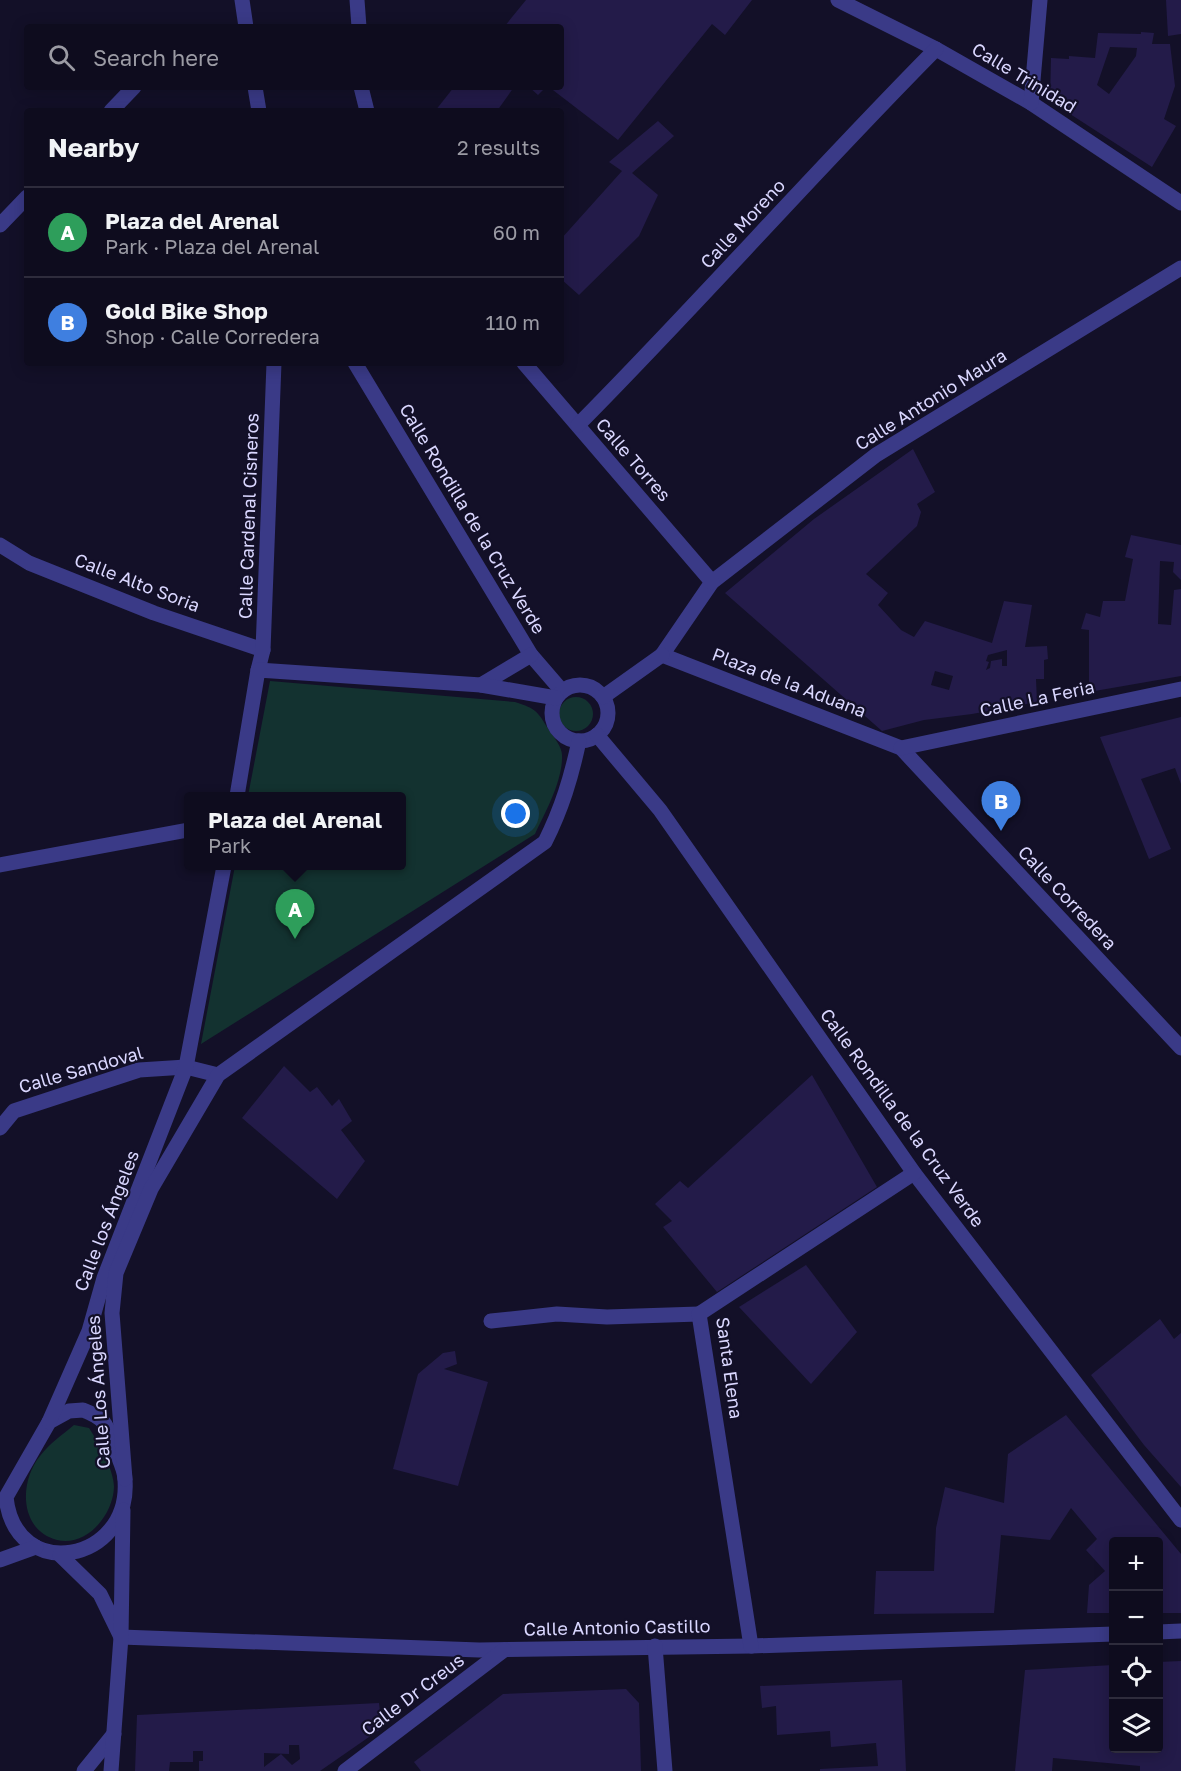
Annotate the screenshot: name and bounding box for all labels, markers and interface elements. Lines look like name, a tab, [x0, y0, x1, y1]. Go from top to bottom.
search box	[24, 24, 564, 90]
street label: Calle Trinidad	[968, 37, 1081, 117]
icon: search	[45, 41, 78, 74]
text: Search here	[93, 44, 219, 71]
text: Nearby	[48, 132, 139, 163]
text: 2 results	[457, 135, 540, 159]
street label: Calle Moreno	[695, 174, 789, 273]
text: Plaza del Arenal	[105, 207, 279, 234]
text: A	[60, 220, 75, 244]
text: 60 m	[493, 220, 540, 244]
text: Park · Plaza del Arenal	[105, 234, 320, 258]
text: Gold Bike Shop	[105, 297, 268, 324]
text: B	[60, 310, 75, 334]
text: 110 m	[486, 310, 540, 334]
text: Shop · Calle Corredera	[105, 324, 320, 348]
street label: Calle Antonio Maura	[851, 344, 1010, 455]
street label: Calle Rondilla de la Cruz Verde	[395, 399, 550, 638]
street label: Calle Cardenal Cisneros	[233, 413, 263, 619]
street label: Calle Torres	[592, 413, 676, 505]
street label: Calle Alto Soria	[72, 548, 203, 616]
street label: Plaza de la Aduana	[709, 643, 870, 722]
street label: Calle La Feria	[977, 675, 1096, 721]
pin: B	[982, 782, 1020, 831]
popup	[184, 792, 406, 870]
your location	[501, 799, 530, 828]
text: Plaza del Arenal	[208, 806, 382, 833]
text: Park	[208, 833, 251, 857]
street label: Calle Corredera	[1014, 841, 1122, 954]
pin: A	[276, 890, 314, 939]
street label: Calle Rondilla de la Cruz Verde	[816, 1004, 990, 1231]
street label: Calle Sandoval	[16, 1041, 146, 1097]
street label: Calle los Ángeles	[69, 1147, 143, 1294]
street label: Calle Los Ángeles	[82, 1315, 114, 1470]
street label: Santa Elena	[712, 1315, 748, 1420]
map controls	[1109, 1537, 1163, 1753]
button: +	[1109, 1537, 1163, 1591]
button: −	[1109, 1591, 1163, 1645]
street label: Calle Antonio Castillo	[523, 1614, 711, 1640]
button: locate	[1109, 1645, 1163, 1699]
street label: Calle Dr Creus	[357, 1648, 468, 1740]
button: layers	[1109, 1699, 1163, 1753]

